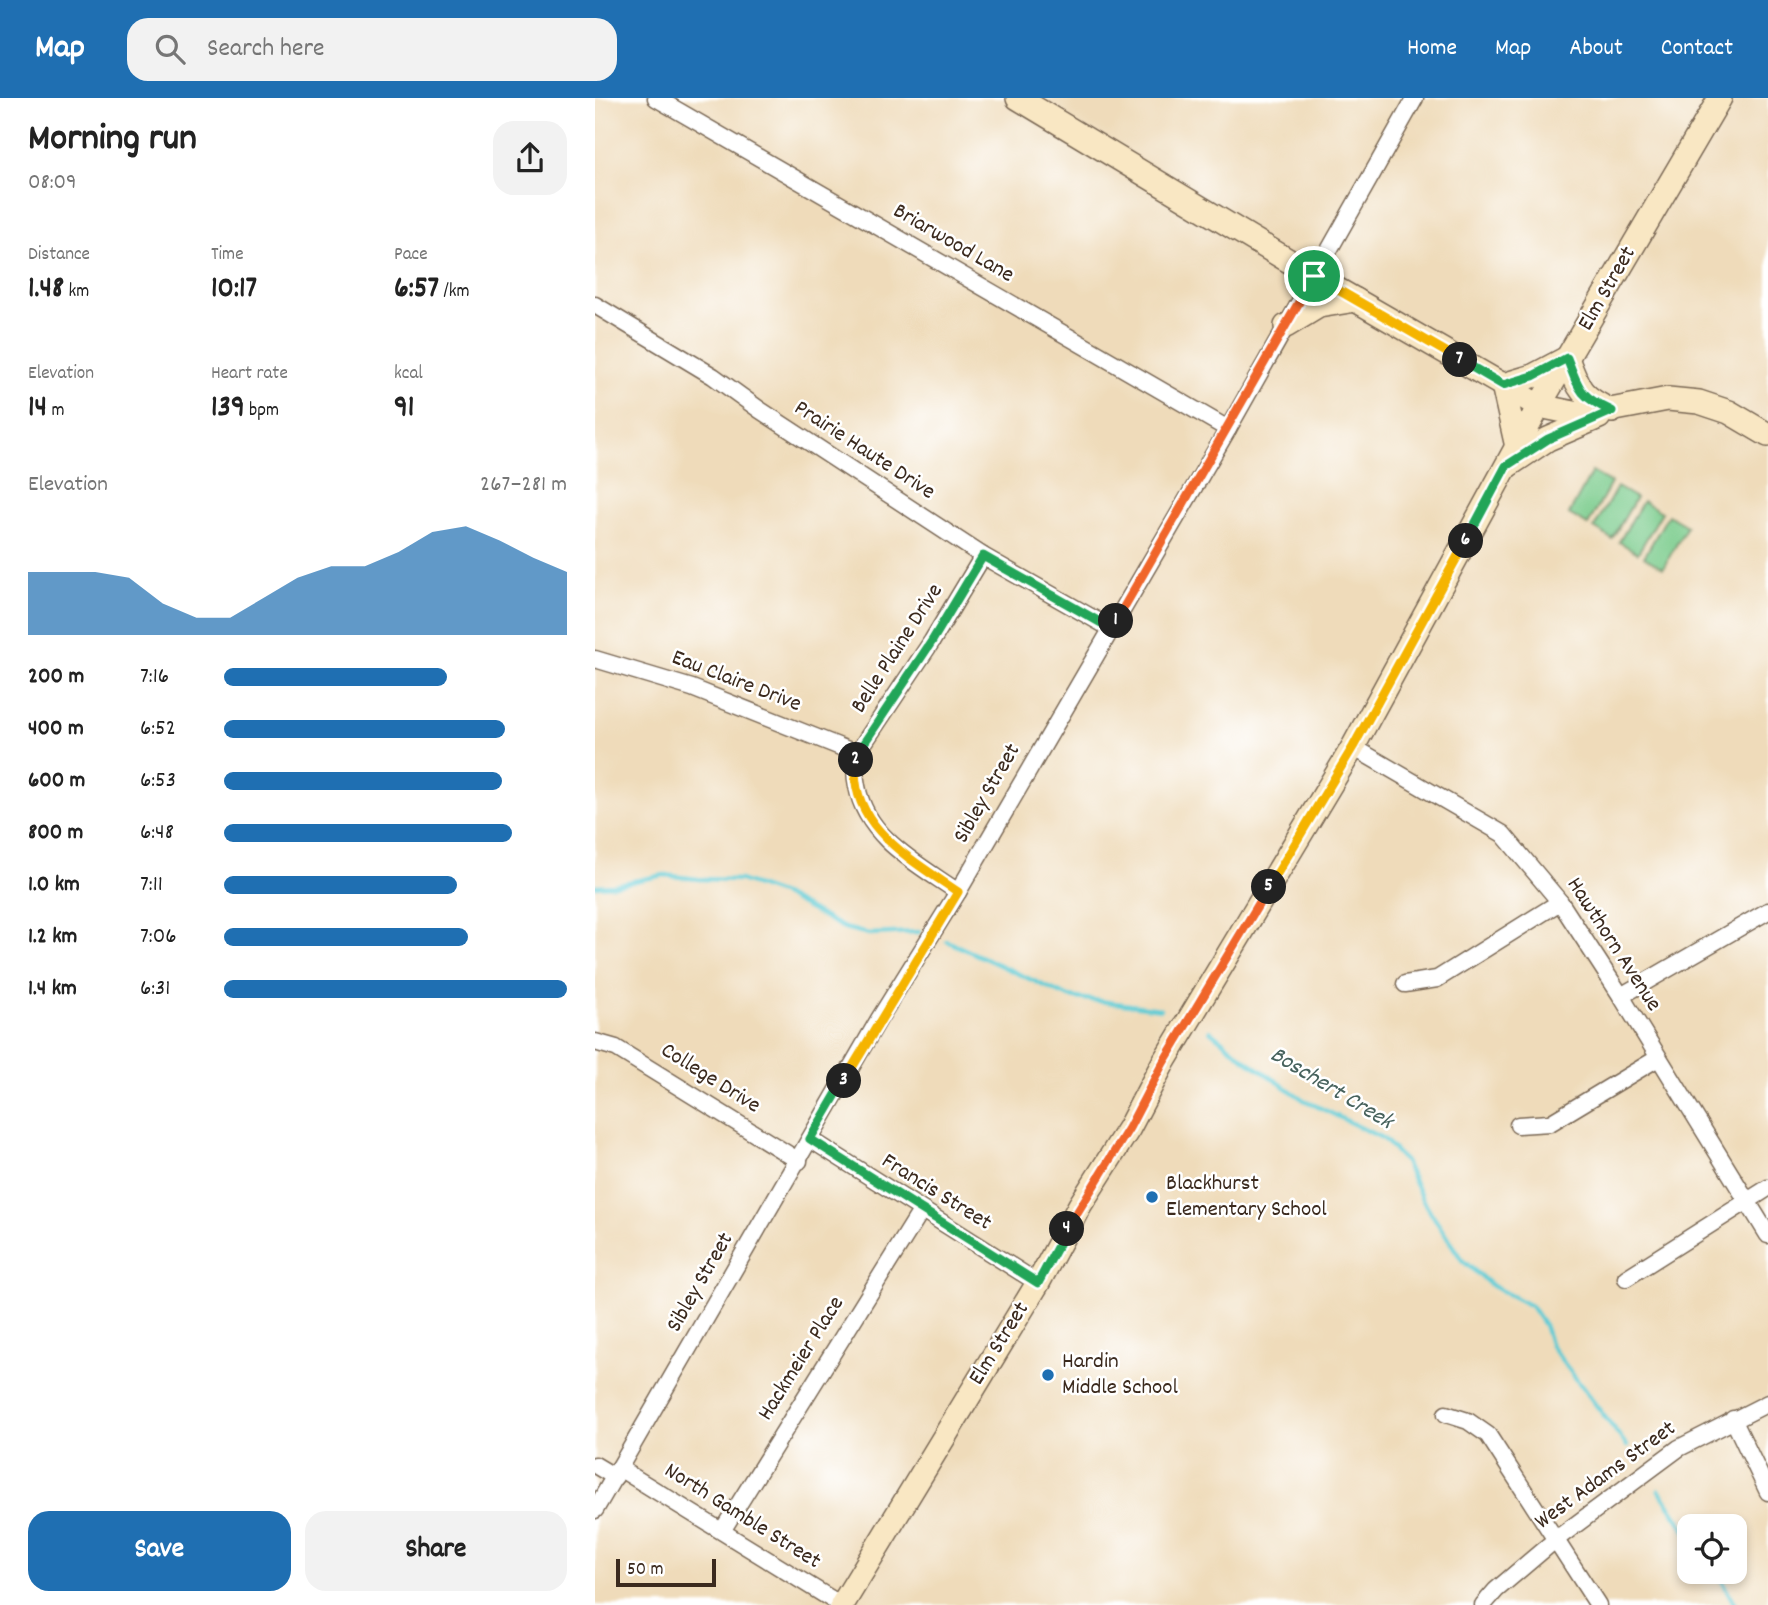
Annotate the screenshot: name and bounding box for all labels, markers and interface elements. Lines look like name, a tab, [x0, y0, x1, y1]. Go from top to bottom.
search box	[127, 18, 617, 81]
text: Map	[35, 26, 85, 73]
icon: search	[151, 30, 189, 68]
text: Search here	[207, 31, 325, 68]
text: Home	[1407, 32, 1457, 66]
text: Map	[1495, 32, 1531, 66]
text: About	[1569, 32, 1623, 66]
text: Contact	[1661, 32, 1733, 66]
text: Morning run	[28, 113, 197, 168]
button: share	[493, 121, 567, 195]
text: 08:09	[28, 167, 77, 200]
street label: Briarwood Lane	[886, 196, 1020, 292]
street label: Elm Street	[1570, 241, 1646, 337]
text: Distance	[28, 242, 90, 269]
text: Time	[211, 242, 244, 269]
text: Pace	[394, 242, 428, 269]
pin	[1284, 246, 1344, 306]
icon: arrive	[1295, 257, 1333, 295]
text: 1.48	[28, 269, 64, 312]
text: 10:17	[211, 269, 257, 312]
text: 6:57	[394, 269, 439, 312]
text: km	[64, 279, 89, 306]
text: /km	[439, 279, 470, 306]
pin: 7	[1443, 342, 1477, 378]
text: 7	[1456, 346, 1463, 373]
text: Elevation	[28, 361, 94, 388]
text: Heart rate	[211, 361, 288, 388]
text: kcal	[394, 361, 423, 388]
text: 14	[28, 388, 47, 431]
text: 139	[211, 388, 245, 431]
text: 91	[394, 388, 414, 431]
street label: Prairie Haute Drive	[787, 393, 941, 509]
text: m	[47, 398, 64, 425]
text: bpm	[245, 398, 279, 425]
text: Elevation	[28, 469, 108, 502]
text: 267–281 m	[480, 469, 567, 502]
pin: 6	[1449, 524, 1483, 558]
text: 6	[1461, 527, 1470, 554]
street label: Belle Plaine Drive	[844, 578, 952, 720]
pin: 1	[1099, 603, 1133, 638]
text: 1	[1113, 607, 1118, 634]
street label: Eau Claire Drive	[666, 642, 806, 722]
text: 200 m	[28, 661, 84, 694]
text: 7:16	[140, 661, 169, 694]
text: 400 m	[28, 713, 84, 746]
text: 6:52	[140, 713, 176, 746]
street label: Sibley Street	[946, 738, 1030, 850]
pin: 2	[839, 742, 873, 778]
text: 2	[851, 746, 860, 773]
text: 600 m	[28, 765, 85, 798]
text: 6:53	[140, 765, 176, 798]
text: 800 m	[28, 817, 83, 850]
text: 6:48	[140, 817, 174, 850]
text: 1.0 km	[28, 869, 80, 902]
text: 7:11	[140, 869, 163, 902]
pin: 5	[1251, 870, 1287, 904]
street label: Hawthorn Avenue	[1557, 871, 1669, 1019]
text: 5	[1264, 873, 1273, 900]
text: 1.2 km	[28, 921, 77, 954]
text: 7:06	[140, 921, 176, 954]
text: 1.4 km	[28, 973, 77, 1006]
text: 6:31	[140, 973, 170, 1006]
street label: College Drive	[654, 1035, 766, 1123]
water label: Boschert Creek	[1263, 1039, 1401, 1140]
pin: 3	[827, 1063, 861, 1098]
text: 3	[839, 1067, 848, 1094]
street label: Francis Street	[874, 1146, 998, 1240]
place label: Blackhurst Elementary School	[1166, 1168, 1327, 1227]
marker: Blackhurst Elementary School	[1144, 1189, 1160, 1205]
pin: 4	[1049, 1212, 1085, 1246]
text: 4	[1063, 1215, 1070, 1242]
street label: Sibley Street	[659, 1227, 743, 1339]
street label: Hackmeier Place	[751, 1290, 853, 1428]
street label: Elm Street	[961, 1296, 1039, 1392]
place label: Hardin Middle School	[1062, 1346, 1179, 1405]
marker: Hardin Middle School	[1040, 1367, 1056, 1383]
street label: West Adams Street	[1529, 1413, 1683, 1539]
street label: North Gamble Street	[657, 1455, 827, 1579]
button: Save	[28, 1511, 291, 1591]
button: Share	[305, 1511, 567, 1591]
map controls	[1677, 1514, 1747, 1584]
button: locate	[1677, 1514, 1747, 1584]
scale bar	[616, 1556, 716, 1588]
text: 50 m	[627, 1557, 664, 1584]

